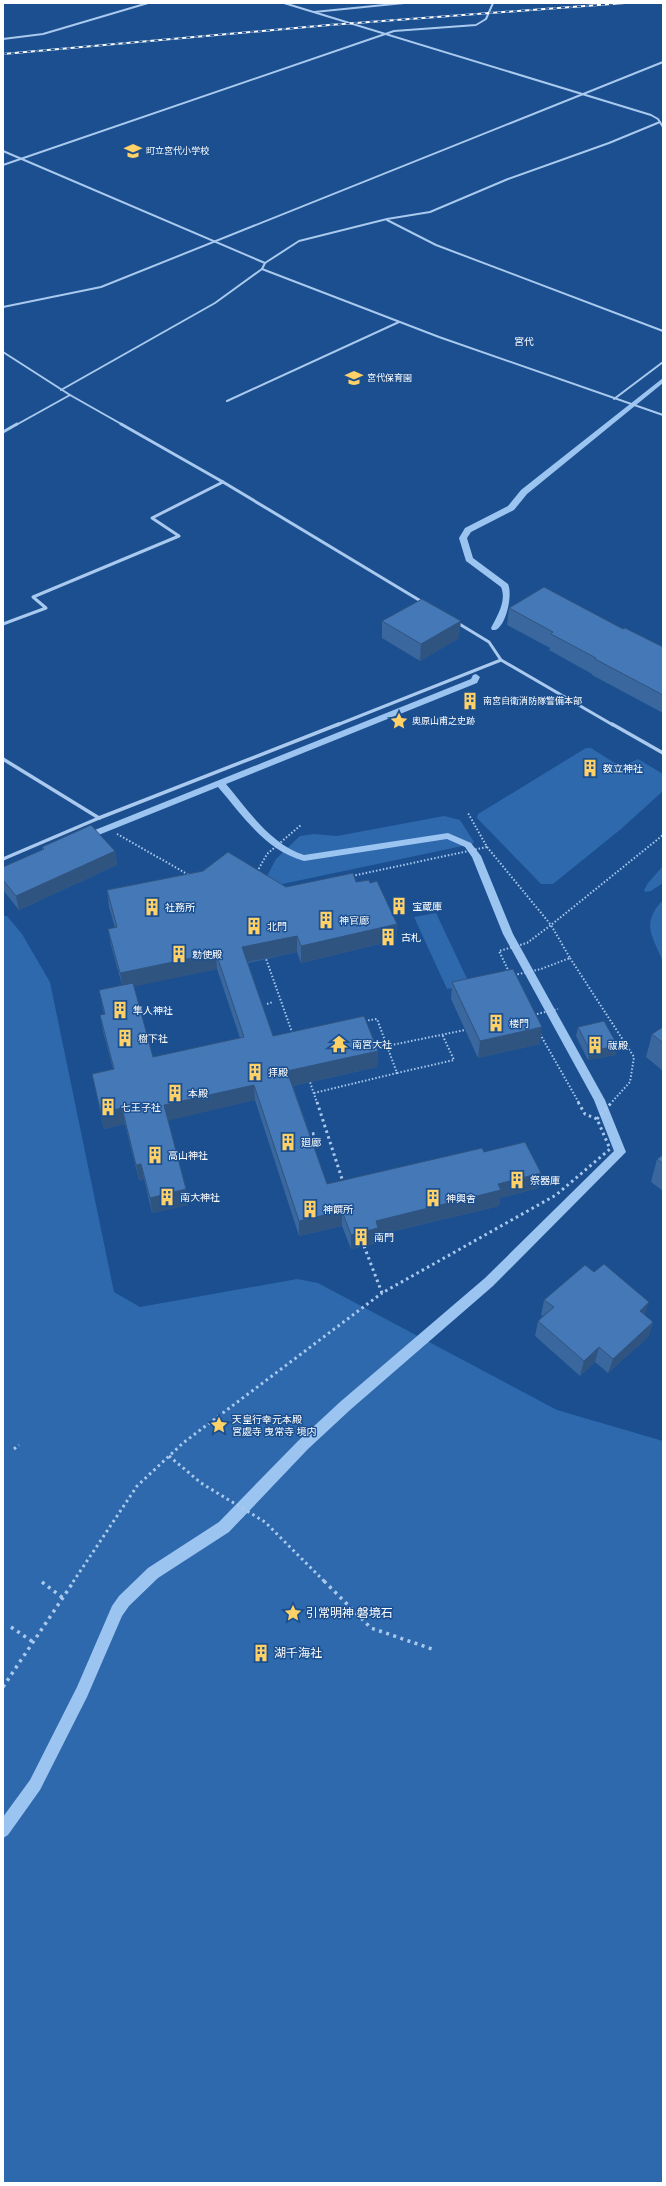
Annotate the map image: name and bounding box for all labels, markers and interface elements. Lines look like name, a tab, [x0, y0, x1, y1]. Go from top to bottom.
school or university icon: 町立宮代小学校	[123, 141, 143, 161]
place label: 町立宮代小学校	[146, 145, 209, 157]
district label: 宮代	[514, 336, 534, 348]
school or university icon: 宮代保育園	[344, 368, 364, 388]
place label: 宮代保育園	[367, 372, 412, 384]
building icon: 南宮自衛消防隊警備本部	[460, 691, 480, 711]
place label: 南宮自衛消防隊警備本部	[483, 696, 582, 707]
place icon: 奥原山甫之史跡	[389, 711, 409, 731]
place label: 奥原山甫之史跡	[412, 715, 475, 727]
building icon: 数立神社	[580, 758, 600, 778]
place label: 数立神社	[603, 763, 643, 775]
building icon: 宝蔵庫	[389, 896, 409, 916]
building icon: 社務所	[142, 897, 162, 917]
place label: 宝蔵庫	[412, 901, 442, 913]
place label: 社務所	[165, 902, 195, 914]
building icon: 神官廊	[316, 910, 336, 930]
place label: 神官廊	[339, 915, 369, 927]
building icon: 北門	[244, 916, 264, 936]
place label: 北門	[267, 921, 287, 933]
building icon: 古札	[378, 927, 398, 947]
place label: 古札	[401, 932, 421, 944]
building icon: 勅使殿	[169, 944, 189, 964]
place label: 勅使殿	[192, 949, 222, 961]
building icon: 隼人神社	[110, 1000, 130, 1020]
place label: 隼人神社	[133, 1005, 173, 1017]
building icon: 楼門	[486, 1013, 506, 1033]
place label: 楼門	[509, 1018, 529, 1030]
building icon: 樹下社	[115, 1028, 135, 1048]
place label: 樹下社	[138, 1033, 168, 1045]
temple icon: 南宮大社	[329, 1034, 349, 1054]
building icon: 祓殿	[585, 1035, 605, 1055]
place label: 南宮大社	[352, 1039, 392, 1051]
place label: 祓殿	[608, 1040, 628, 1052]
building icon: 拝殿	[245, 1062, 265, 1082]
place label: 拝殿	[268, 1067, 288, 1079]
building icon: 本殿	[165, 1083, 185, 1103]
place label: 本殿	[188, 1088, 208, 1100]
building icon: 七王子社	[98, 1097, 118, 1117]
place label: 七王子社	[121, 1102, 161, 1114]
building icon: 廻廊	[278, 1132, 298, 1152]
place label: 廻廊	[301, 1137, 321, 1149]
building icon: 高山神社	[145, 1145, 165, 1165]
place label: 高山神社	[168, 1150, 208, 1162]
building icon: 祭器庫	[507, 1170, 527, 1190]
place label: 祭器庫	[530, 1175, 560, 1187]
building icon: 南大神社	[157, 1187, 177, 1207]
building icon: 神輿舎	[423, 1188, 443, 1208]
place label: 南大神社	[180, 1192, 220, 1204]
place label: 神輿舎	[446, 1193, 476, 1205]
building icon: 神饌所	[300, 1199, 320, 1219]
place label: 神饌所	[323, 1204, 353, 1216]
building icon: 南門	[351, 1227, 371, 1247]
place label: 南門	[374, 1232, 394, 1244]
place label: 天皇行幸元本殿 宮處寺 曳常寺 境内	[232, 1414, 316, 1438]
place icon: 天皇行幸元本殿 宮處寺 曳常寺 境内	[209, 1415, 229, 1435]
place icon: 引常明神 磐境石	[283, 1603, 303, 1623]
place label: 引常明神 磐境石	[306, 1606, 393, 1621]
building icon: 湖千海社	[251, 1643, 271, 1663]
place label: 湖千海社	[274, 1646, 322, 1661]

